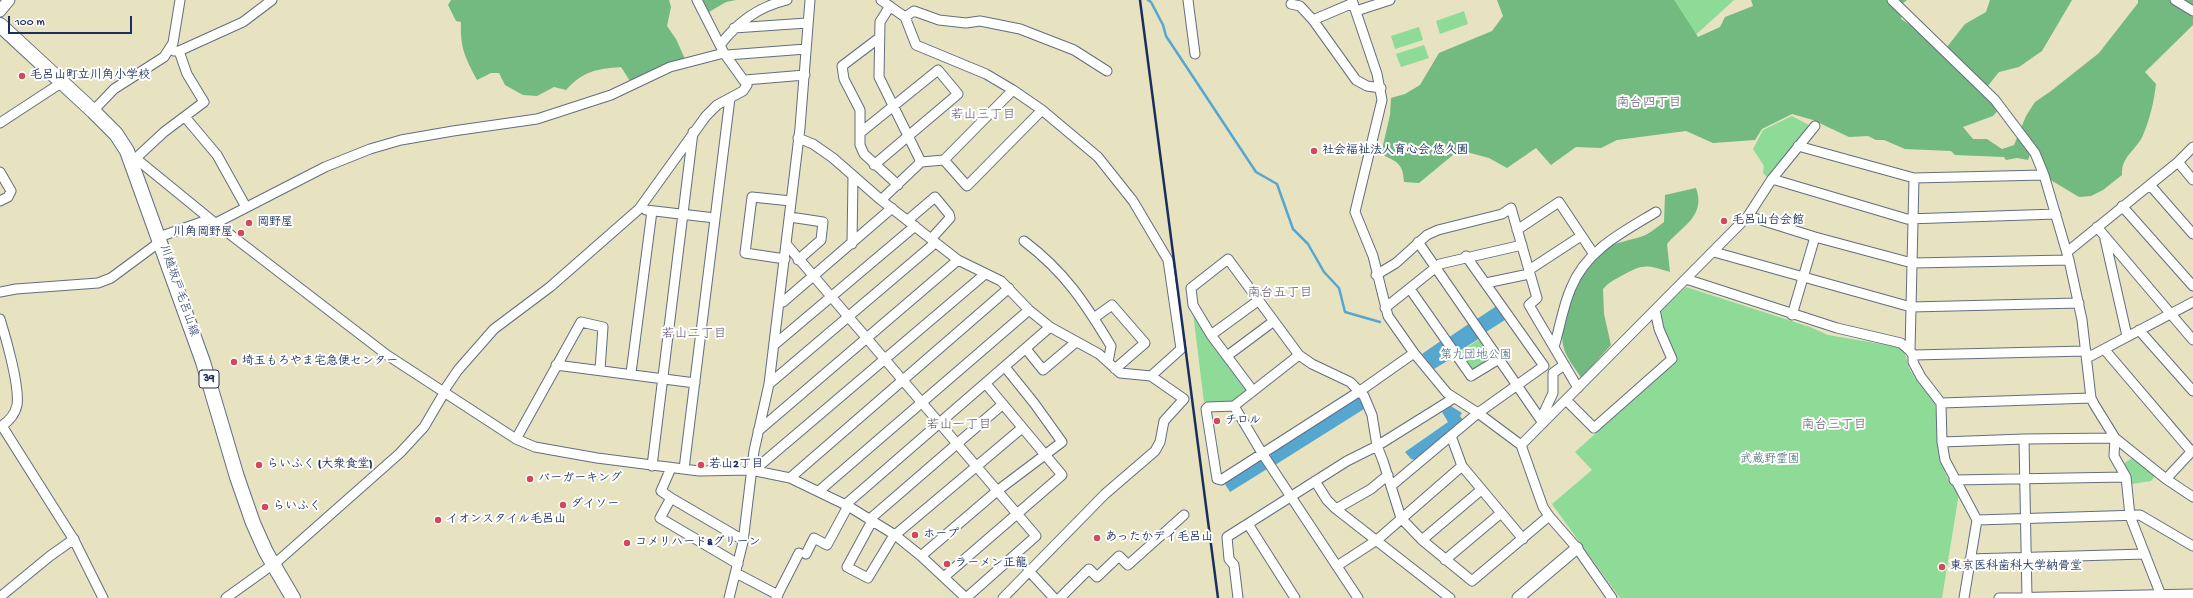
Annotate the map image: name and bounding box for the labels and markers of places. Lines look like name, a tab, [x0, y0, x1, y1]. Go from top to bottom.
place label: 毛呂山町立川角小学校	[30, 69, 150, 83]
marker: 毛呂山町立川角小学校	[17, 71, 27, 81]
place label: 社会福祉法人育心会 悠久園	[1322, 144, 1469, 158]
marker: 社会福祉法人育心会 悠久園	[1309, 146, 1319, 156]
place label: 毛呂山台会館	[1732, 214, 1804, 228]
place label: 岡野屋	[257, 216, 293, 230]
marker: 毛呂山台会館	[1719, 216, 1729, 226]
marker: 岡野屋	[244, 218, 254, 228]
place label: 川角岡野屋	[173, 226, 233, 240]
marker: 川角岡野屋	[236, 228, 246, 238]
place label: 埼玉もろやま宅急便センター	[242, 355, 398, 369]
marker: 埼玉もろやま宅急便センター	[229, 357, 239, 367]
place label: チロル	[1225, 414, 1261, 428]
marker: チロル	[1212, 416, 1222, 426]
place label: らいふく (大衆食堂)	[267, 458, 373, 472]
place label: 若山2丁目	[709, 458, 763, 472]
marker: らいふく (大衆食堂)	[254, 460, 264, 470]
marker: 若山2丁目	[696, 460, 706, 470]
place label: バーガーキング	[538, 472, 622, 486]
marker: バーガーキング	[525, 474, 535, 484]
place label: ダイソー	[571, 498, 619, 512]
place label: らいふく	[273, 500, 321, 514]
marker: ダイソー	[558, 500, 568, 510]
marker: らいふく	[260, 502, 270, 512]
place label: イオンスタイル毛呂山	[446, 513, 566, 527]
marker: イオンスタイル毛呂山	[433, 515, 443, 525]
place label: ホープ	[923, 528, 959, 542]
marker: ホープ	[910, 530, 920, 540]
place label: あったかデイ毛呂山	[1105, 531, 1213, 545]
marker: あったかデイ毛呂山	[1092, 533, 1102, 543]
place label: コメリハード&グリーン	[635, 536, 761, 550]
marker: コメリハード&グリーン	[622, 538, 632, 548]
place label: ラーメン正龍	[955, 557, 1027, 571]
marker: ラーメン正龍	[942, 559, 952, 569]
place label: 東京医科歯科大学納骨堂	[1950, 560, 2082, 574]
marker: 東京医科歯科大学納骨堂	[1937, 562, 1947, 572]

